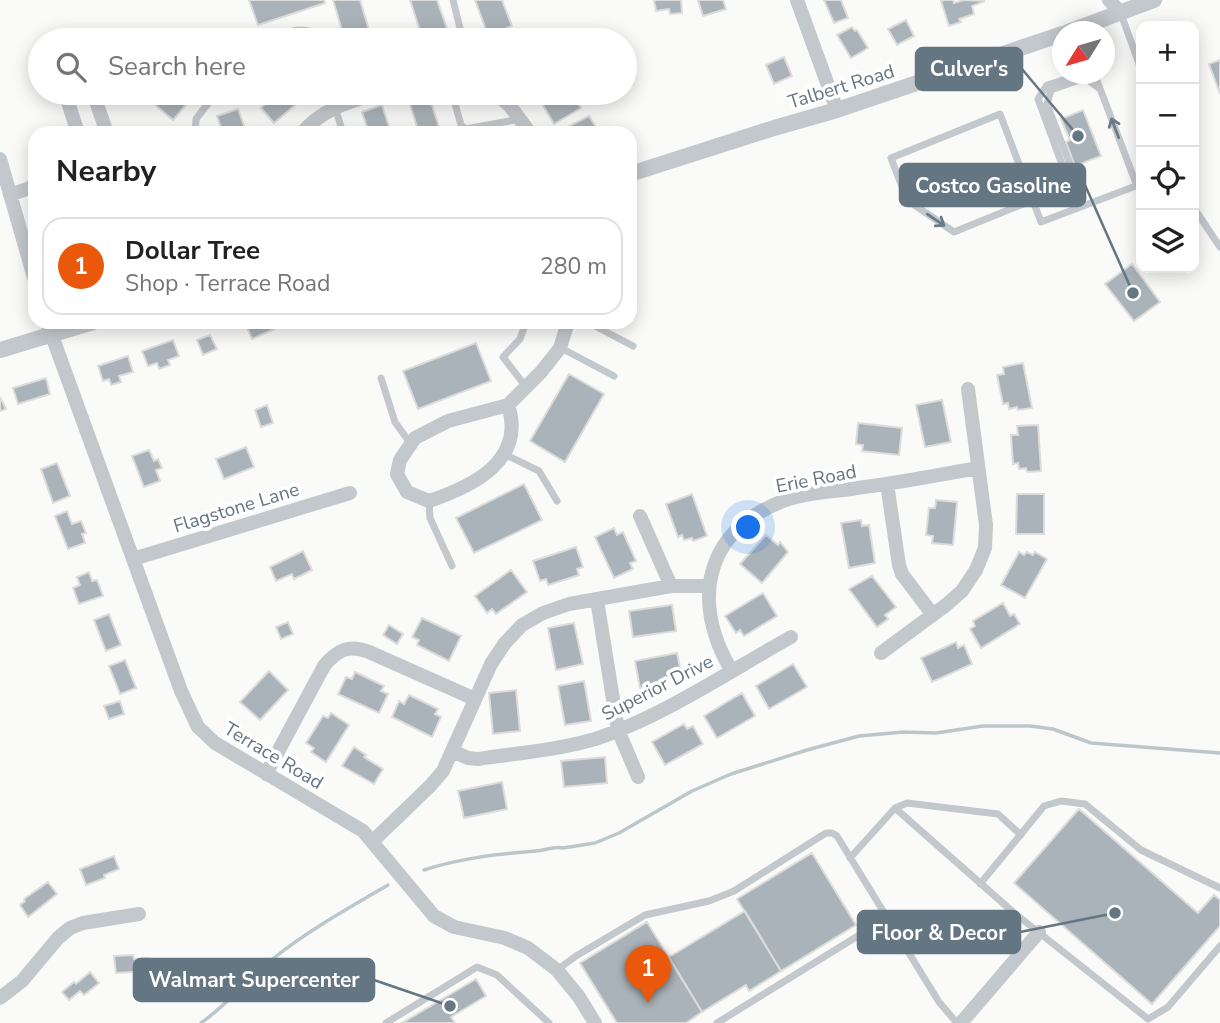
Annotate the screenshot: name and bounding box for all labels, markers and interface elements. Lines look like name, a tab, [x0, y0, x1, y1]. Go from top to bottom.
north arrow	[1052, 21, 1115, 84]
map controls	[1136, 21, 1199, 273]
button: +	[1136, 21, 1199, 84]
search box	[28, 28, 637, 105]
icon: search	[52, 48, 90, 86]
callout: Culver's	[916, 48, 1022, 90]
text: Search here	[108, 49, 246, 84]
text: Culver's	[930, 55, 1008, 83]
street label: Talbert Road	[785, 58, 898, 115]
button: −	[1136, 84, 1199, 147]
one-way arrow	[1108, 118, 1120, 140]
button: locate	[1136, 147, 1199, 210]
text: Nearby	[56, 151, 156, 192]
callout: Costco Gasoline	[900, 164, 1085, 206]
text: Costco Gasoline	[915, 172, 1071, 200]
button: layers	[1136, 210, 1199, 273]
one-way arrow	[926, 213, 946, 227]
text: Dollar Tree	[125, 233, 260, 268]
text: 1	[74, 251, 88, 282]
text: 280 m	[540, 251, 607, 282]
text: Shop · Terrace Road	[125, 268, 330, 299]
street label: Erie Road	[774, 458, 859, 500]
street label: Flagstone Lane	[170, 476, 302, 539]
your location	[731, 510, 765, 544]
street label: Superior Drive	[597, 649, 718, 727]
street label: Terrace Road	[219, 716, 328, 796]
callout: Floor & Decor	[858, 911, 1020, 953]
text: Floor & Decor	[872, 919, 1007, 947]
pin: 1	[625, 945, 671, 1003]
callout: Walmart Supercenter	[134, 959, 374, 1001]
text: Walmart Supercenter	[148, 966, 360, 994]

